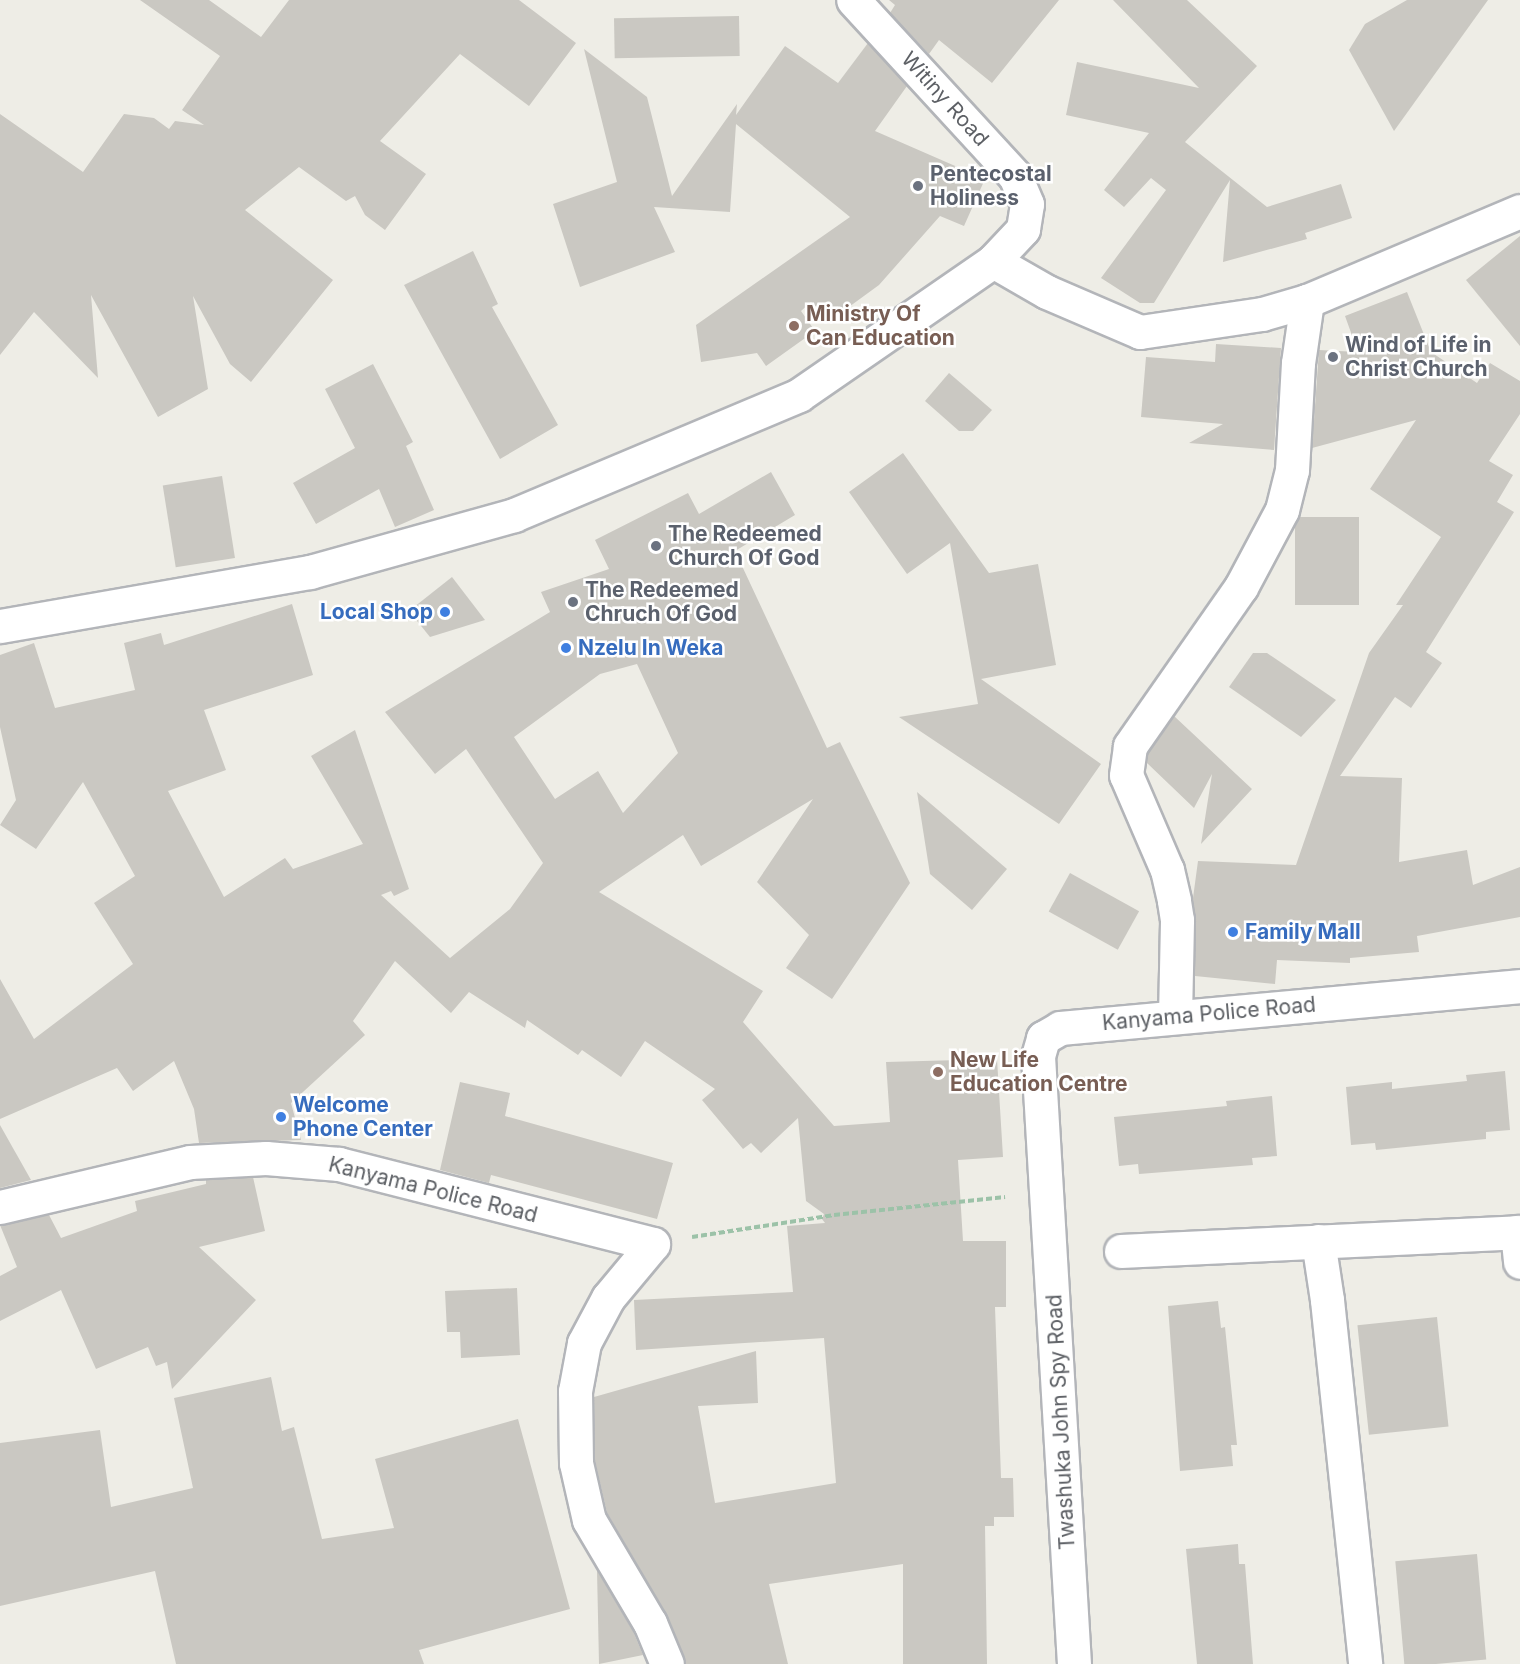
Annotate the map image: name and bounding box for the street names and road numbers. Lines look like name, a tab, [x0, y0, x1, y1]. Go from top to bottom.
street label: Witiny Road	[896, 47, 994, 151]
street label: Kanyama Police Road	[1101, 992, 1317, 1036]
street label: Kanyama Police Road	[326, 1152, 540, 1228]
street label: Twashuka John Spy Road	[1042, 1294, 1080, 1550]

